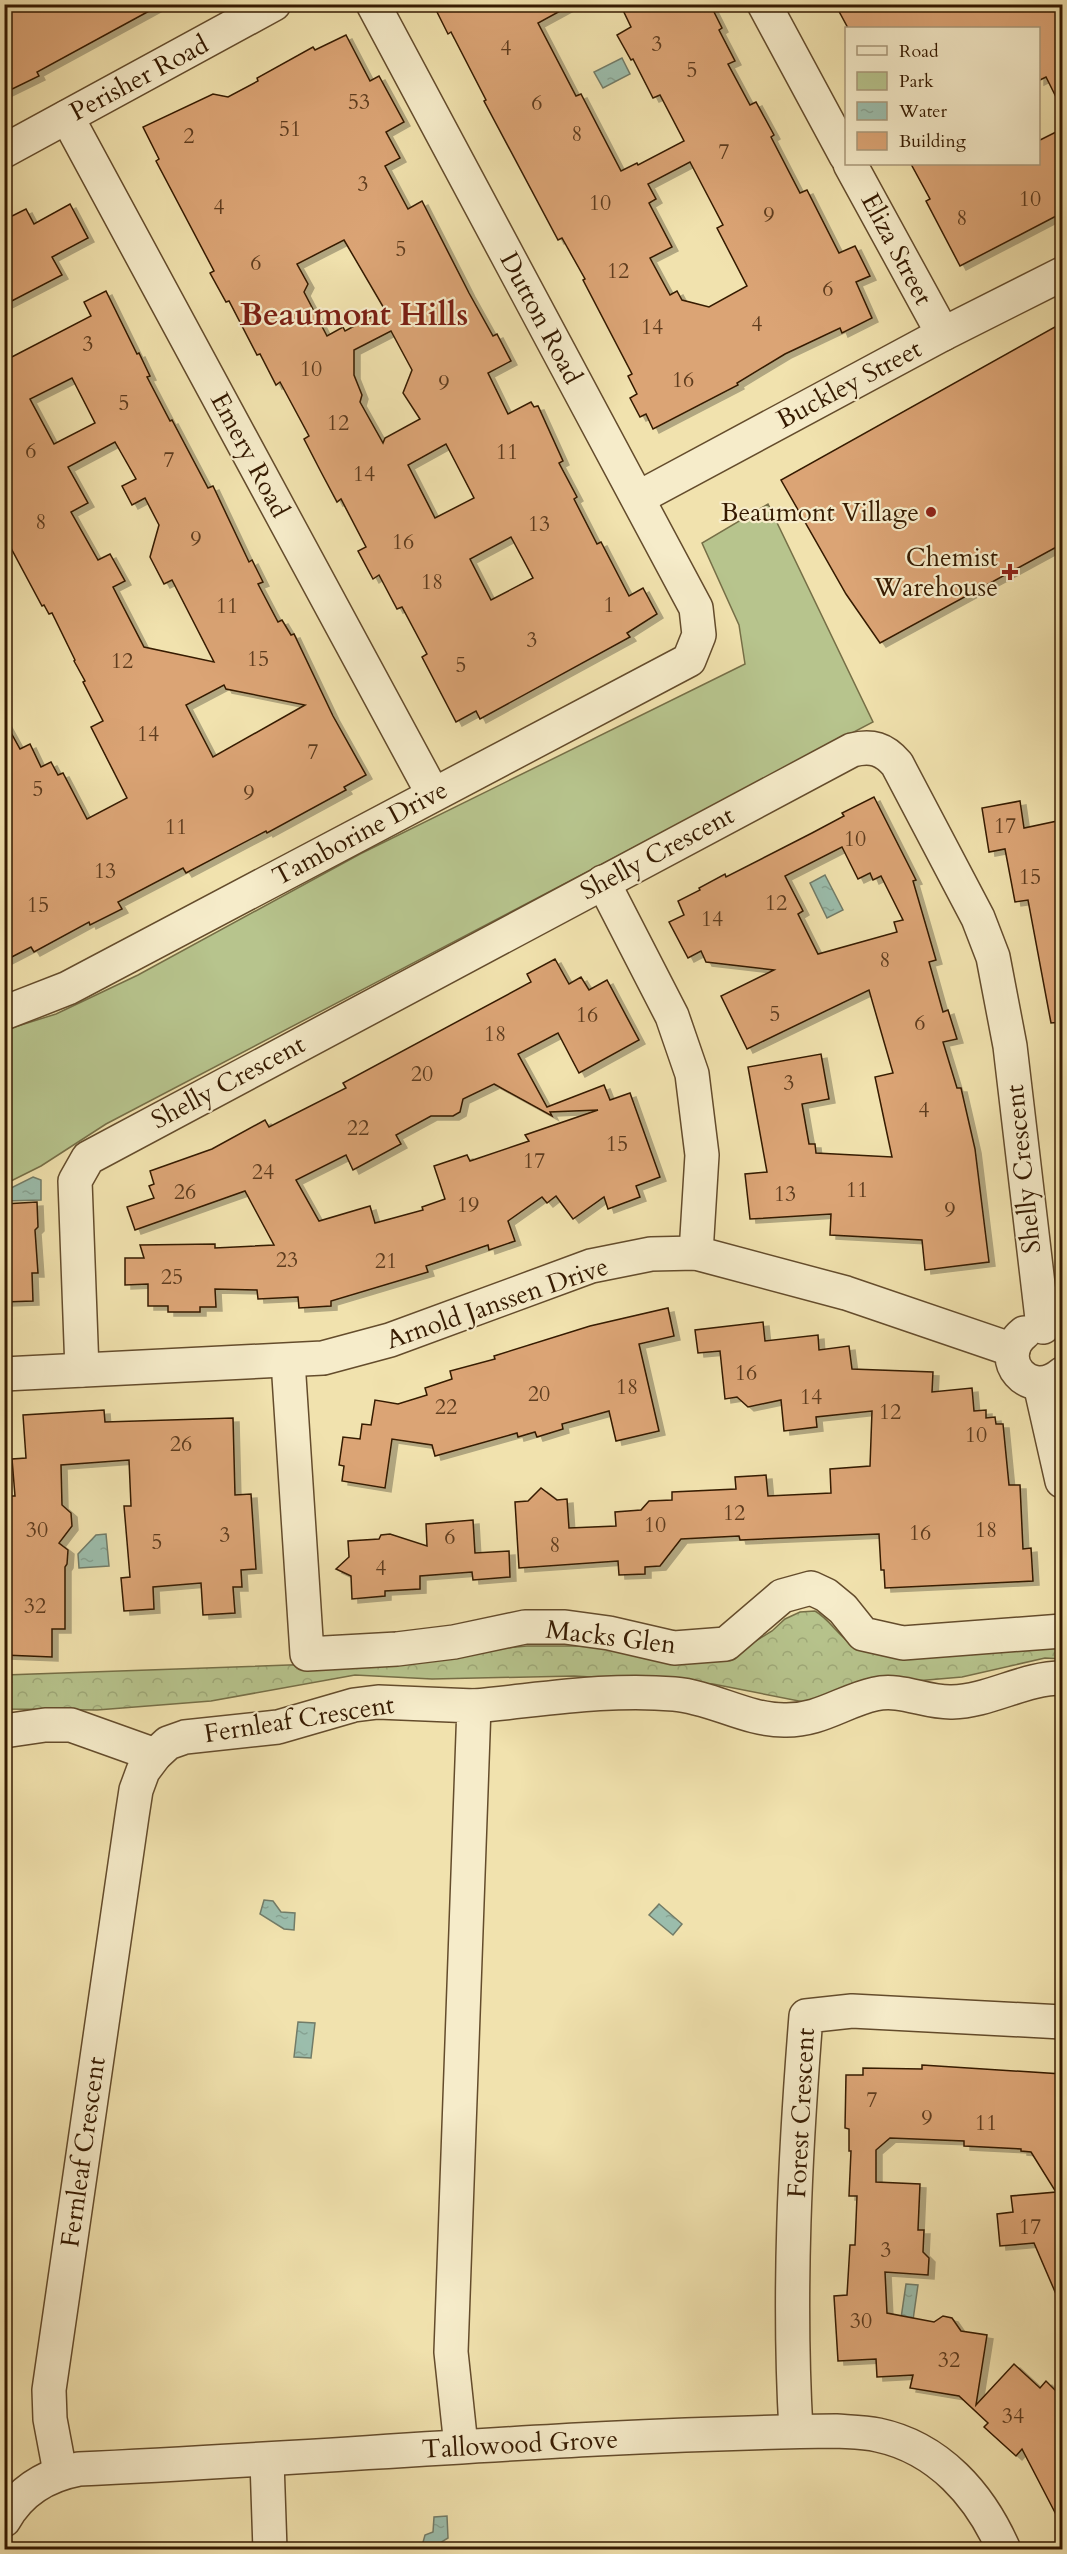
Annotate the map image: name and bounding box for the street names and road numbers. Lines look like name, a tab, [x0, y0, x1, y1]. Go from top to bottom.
street label: Perisher Road	[64, 27, 215, 129]
street label: Eliza Street	[853, 187, 941, 311]
street label: Dutton Road	[492, 246, 591, 390]
street label: Buckley Street	[770, 331, 928, 437]
street label: Emery Road	[202, 386, 298, 524]
street label: Tamborine Drive	[266, 772, 454, 894]
street label: Shelly Crescent	[574, 798, 740, 908]
street label: Shelly Crescent	[145, 1027, 311, 1137]
street label: Shelly Crescent	[997, 1083, 1049, 1255]
street label: Arnold Janssen Drive	[381, 1249, 613, 1357]
street label: Macks Glen	[544, 1612, 678, 1662]
street label: Fernleaf Crescent	[201, 1687, 397, 1751]
street label: Forest Crescent	[779, 2027, 823, 2199]
street label: Fernleaf Crescent	[52, 2055, 114, 2249]
street label: Tallowood Grove	[421, 2421, 619, 2467]

